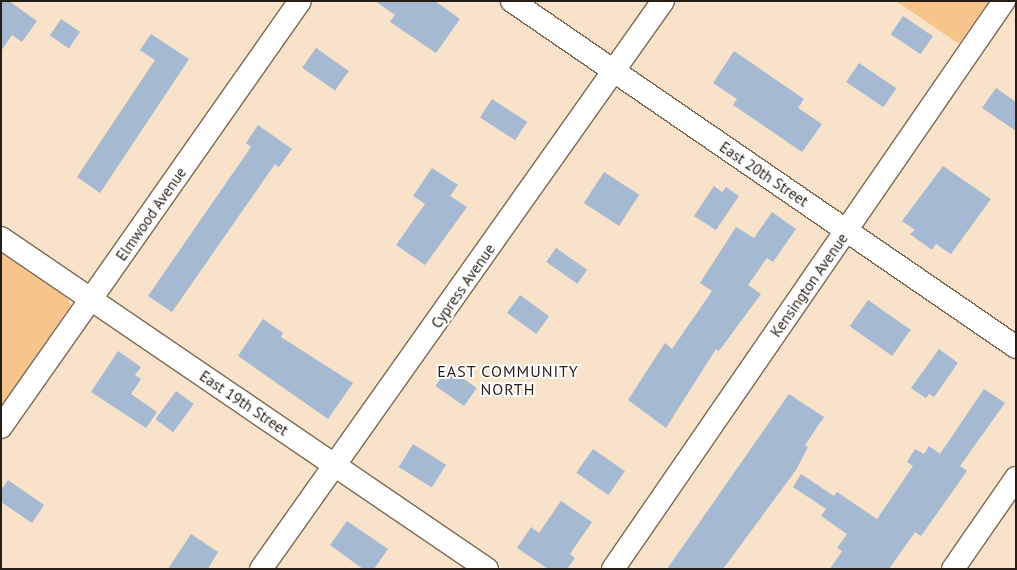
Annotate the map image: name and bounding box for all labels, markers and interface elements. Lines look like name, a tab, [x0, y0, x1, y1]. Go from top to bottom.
street label: East 20th Street	[716, 138, 812, 210]
street label: Elmwood Avenue	[112, 164, 190, 264]
street label: Kensington Avenue	[766, 230, 852, 340]
street label: Cypress Avenue	[427, 240, 499, 332]
district label: EAST COMMUNITY NORTH	[435, 361, 581, 399]
street label: East 19th Street	[196, 367, 292, 439]

